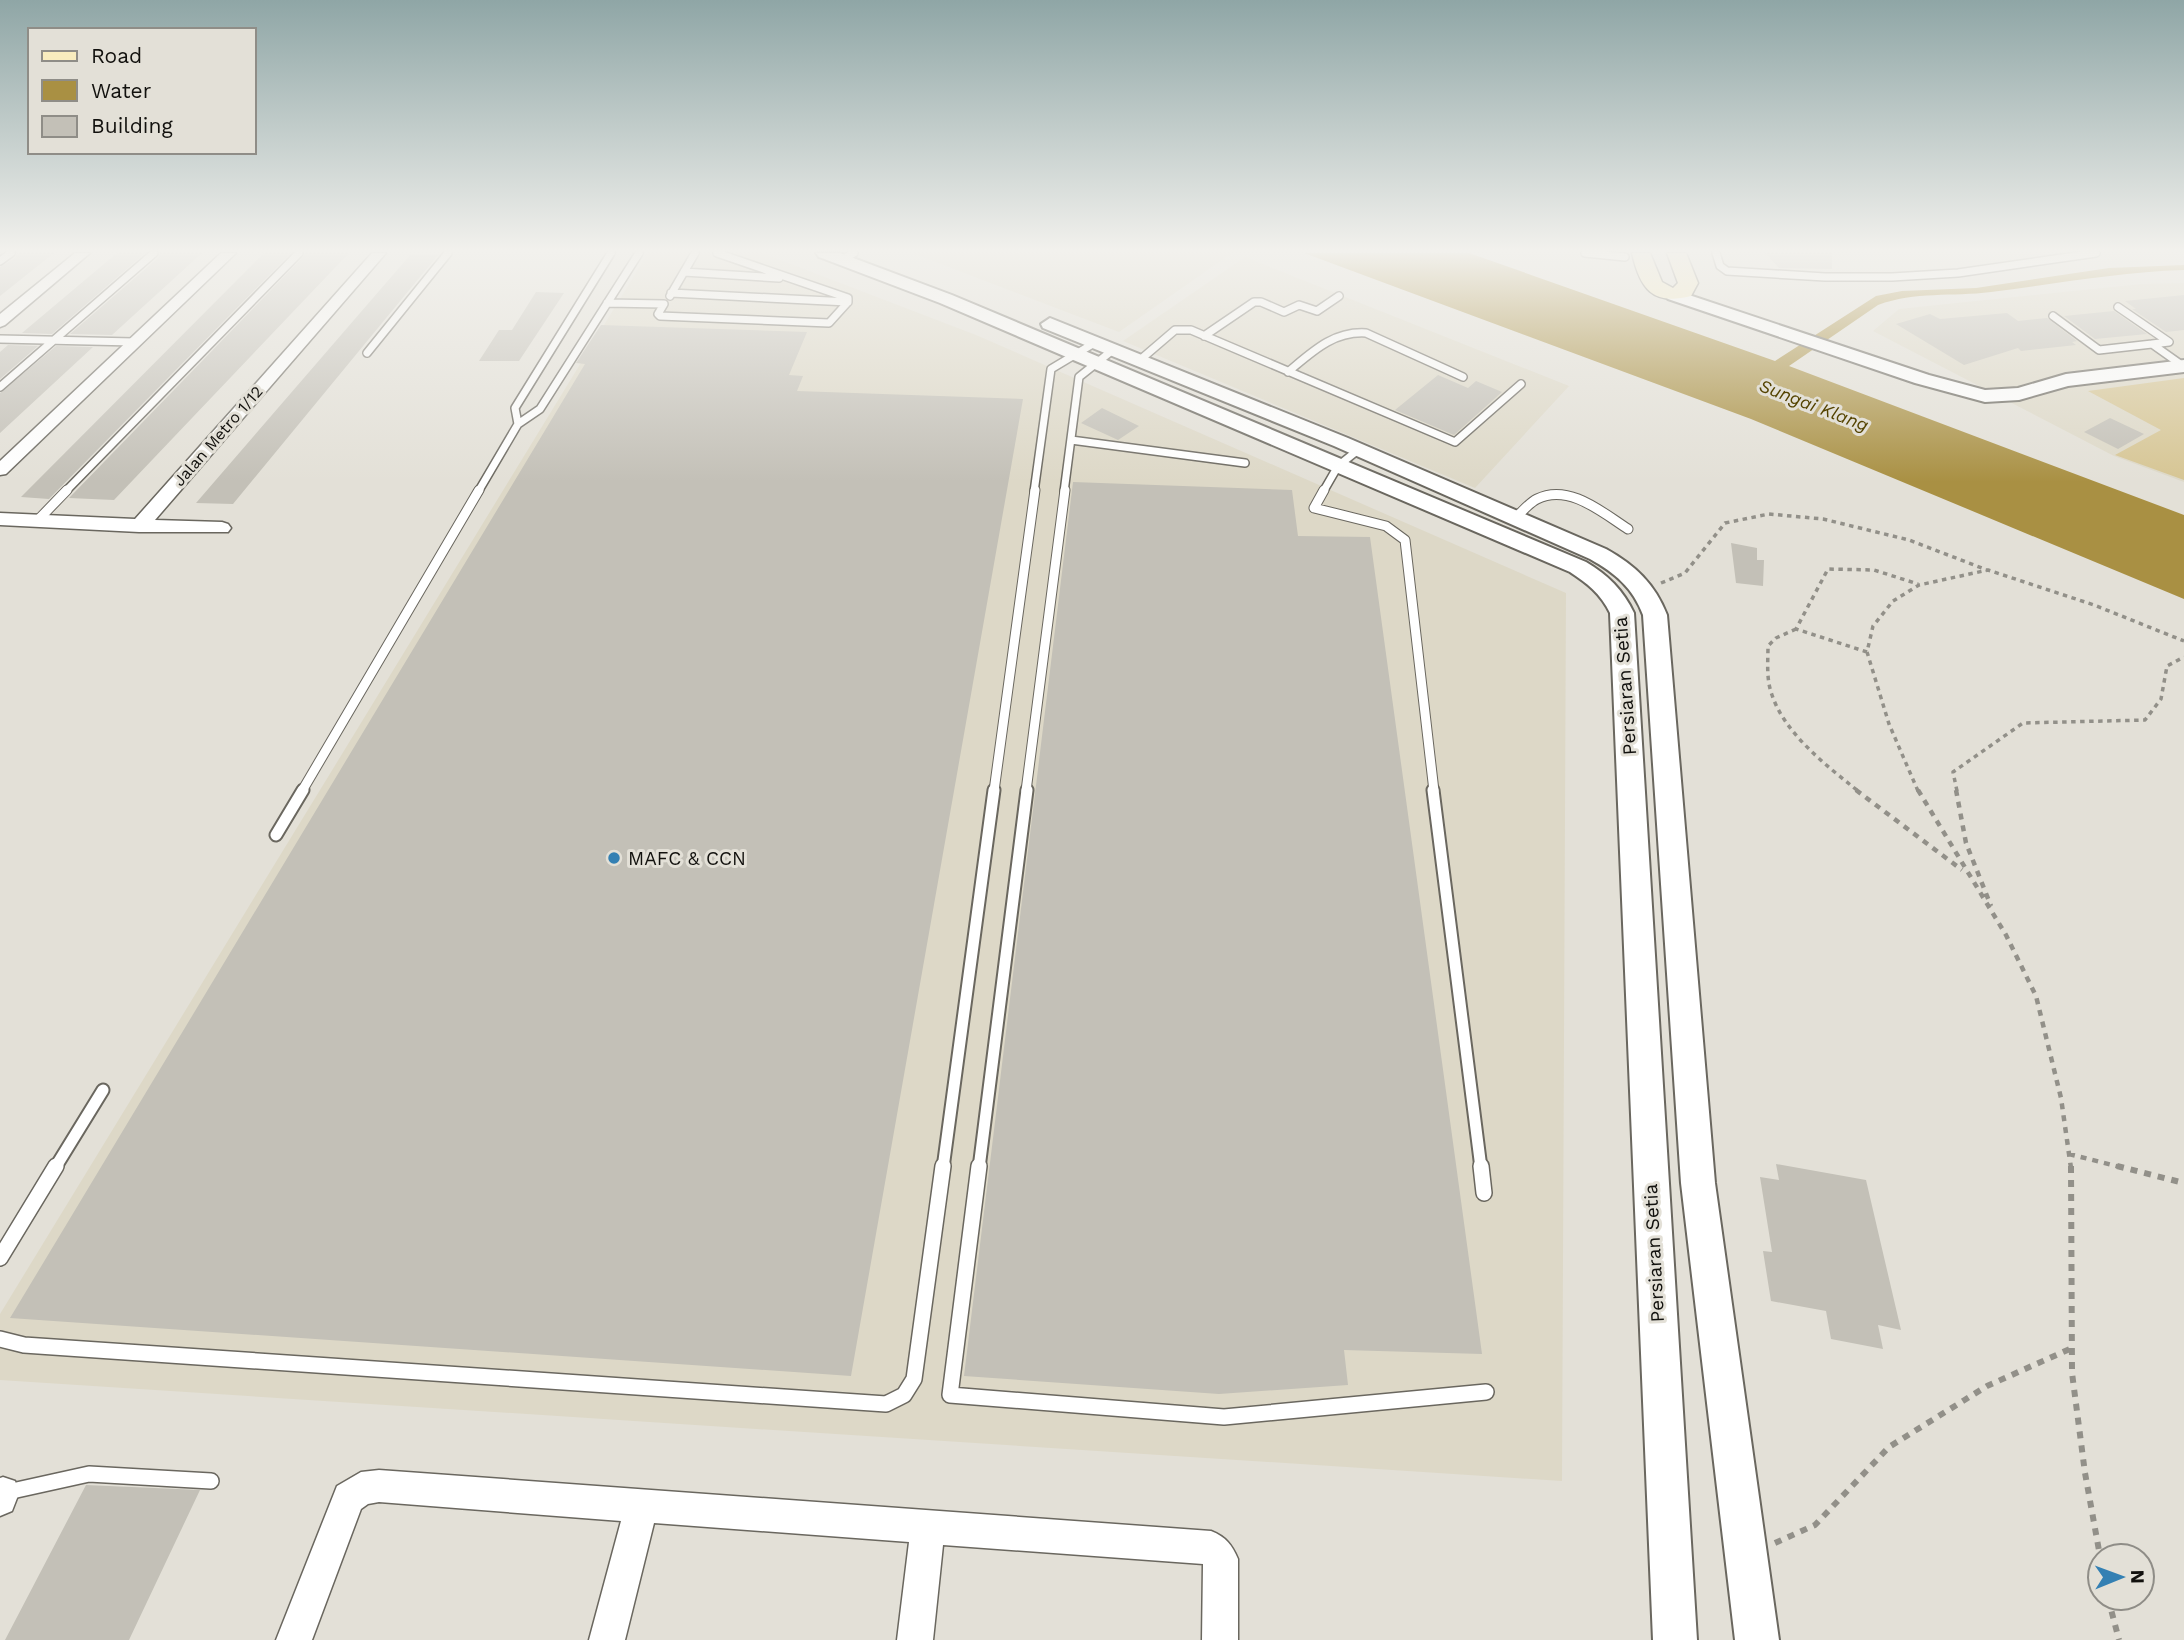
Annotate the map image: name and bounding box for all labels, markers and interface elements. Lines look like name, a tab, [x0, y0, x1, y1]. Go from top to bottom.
legend	[28, 28, 256, 154]
text: Road	[91, 43, 142, 68]
text: Water	[91, 78, 152, 103]
text: Building	[91, 113, 173, 138]
water label: Sungai Klang	[1756, 375, 1872, 435]
street label: Jalan Metro 1/12	[169, 382, 267, 490]
street label: Persiaran Setia	[1609, 616, 1641, 756]
place label: MAFC & CCN	[628, 847, 746, 870]
marker: MAFC & CCN	[606, 850, 622, 866]
street label: Persiaran Setia	[1639, 1183, 1669, 1323]
north arrow	[2086, 1542, 2156, 1612]
text: N	[2126, 1569, 2149, 1584]

